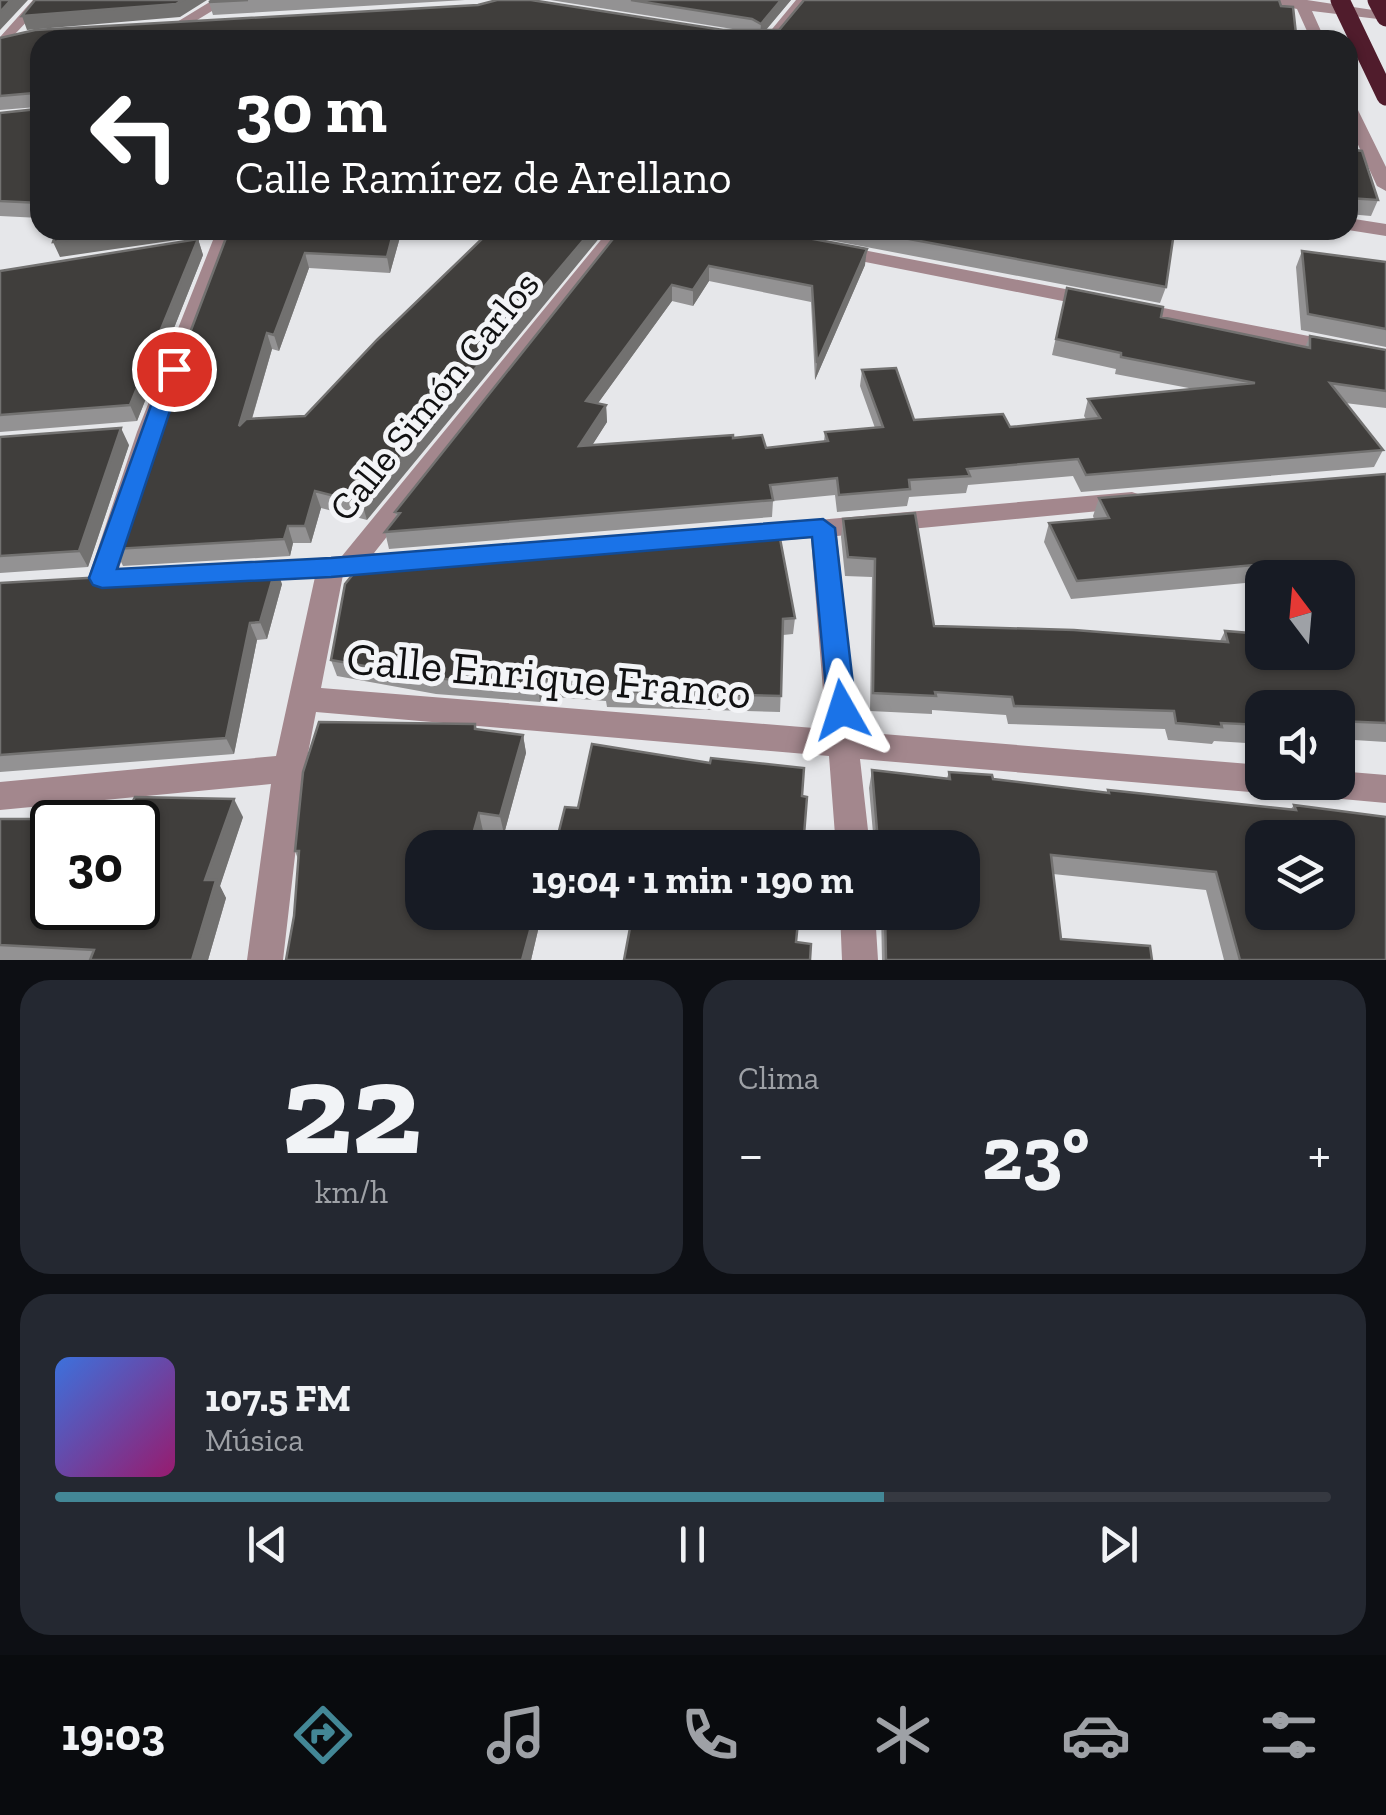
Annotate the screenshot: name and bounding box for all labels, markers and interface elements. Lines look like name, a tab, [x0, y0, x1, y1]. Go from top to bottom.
text: 30 m	[235, 66, 387, 150]
icon: left	[70, 70, 200, 200]
text: Calle Ramírez de Arellano	[235, 151, 732, 205]
street label: Calle Simón Carlos	[319, 262, 549, 530]
pin	[132, 327, 217, 412]
icon: arrive	[147, 342, 202, 397]
north arrow	[1245, 560, 1355, 670]
map controls	[1245, 560, 1355, 930]
street label: Calle Enrique Franco	[344, 631, 753, 721]
position arrow	[790, 658, 894, 762]
button: sound	[1245, 690, 1355, 800]
speed limit sign: 30	[30, 800, 160, 930]
button: layers	[1245, 820, 1355, 930]
text: 19:04 · 1 min · 190 m	[531, 857, 854, 903]
text: 22	[282, 1030, 421, 1186]
text: Clima	[738, 1059, 819, 1097]
text: 23°	[982, 1108, 1090, 1198]
text: −	[738, 1121, 764, 1187]
text: +	[1308, 1121, 1331, 1187]
text: km/h	[315, 1173, 388, 1211]
text: 107.5 FM	[205, 1375, 351, 1421]
text: Música	[205, 1421, 304, 1459]
icon: previous	[240, 1517, 295, 1572]
icon: pause	[665, 1517, 720, 1572]
icon: next	[1091, 1517, 1146, 1572]
icon: directions	[288, 1700, 358, 1770]
icon: music	[481, 1700, 551, 1770]
icon: phone	[675, 1700, 745, 1770]
icon: climate	[868, 1700, 938, 1770]
icon: car	[1061, 1700, 1131, 1770]
icon: filters	[1254, 1700, 1324, 1770]
text: 19:03	[62, 1708, 165, 1762]

